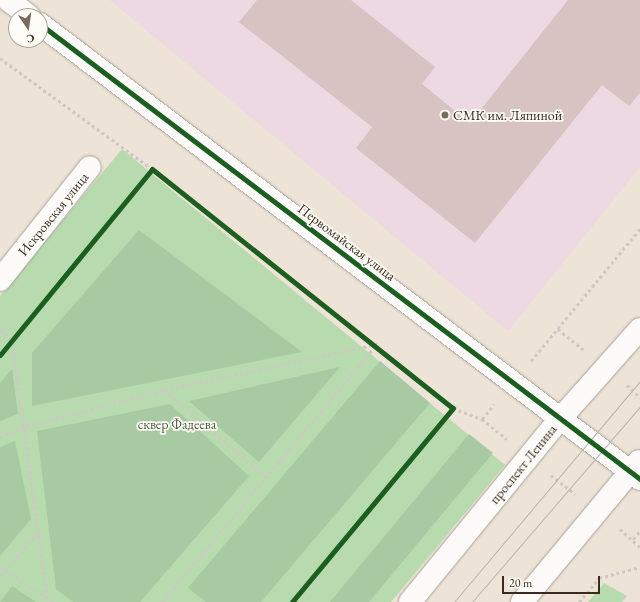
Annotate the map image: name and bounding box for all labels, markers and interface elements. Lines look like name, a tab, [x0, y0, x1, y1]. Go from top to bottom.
north arrow	[8, 8, 48, 48]
text: С	[25, 31, 36, 46]
place label: СМК им. Ляпиной	[453, 107, 562, 123]
marker: СМК им. Ляпиной	[440, 110, 450, 120]
street label: Искровская улица	[14, 169, 92, 259]
street label: Первомайская улица	[295, 200, 399, 284]
park label: сквер Фадеева	[138, 416, 216, 432]
street label: проспект Ленина	[486, 421, 560, 507]
scale bar	[504, 568, 602, 594]
text: 20 m	[509, 575, 532, 591]

